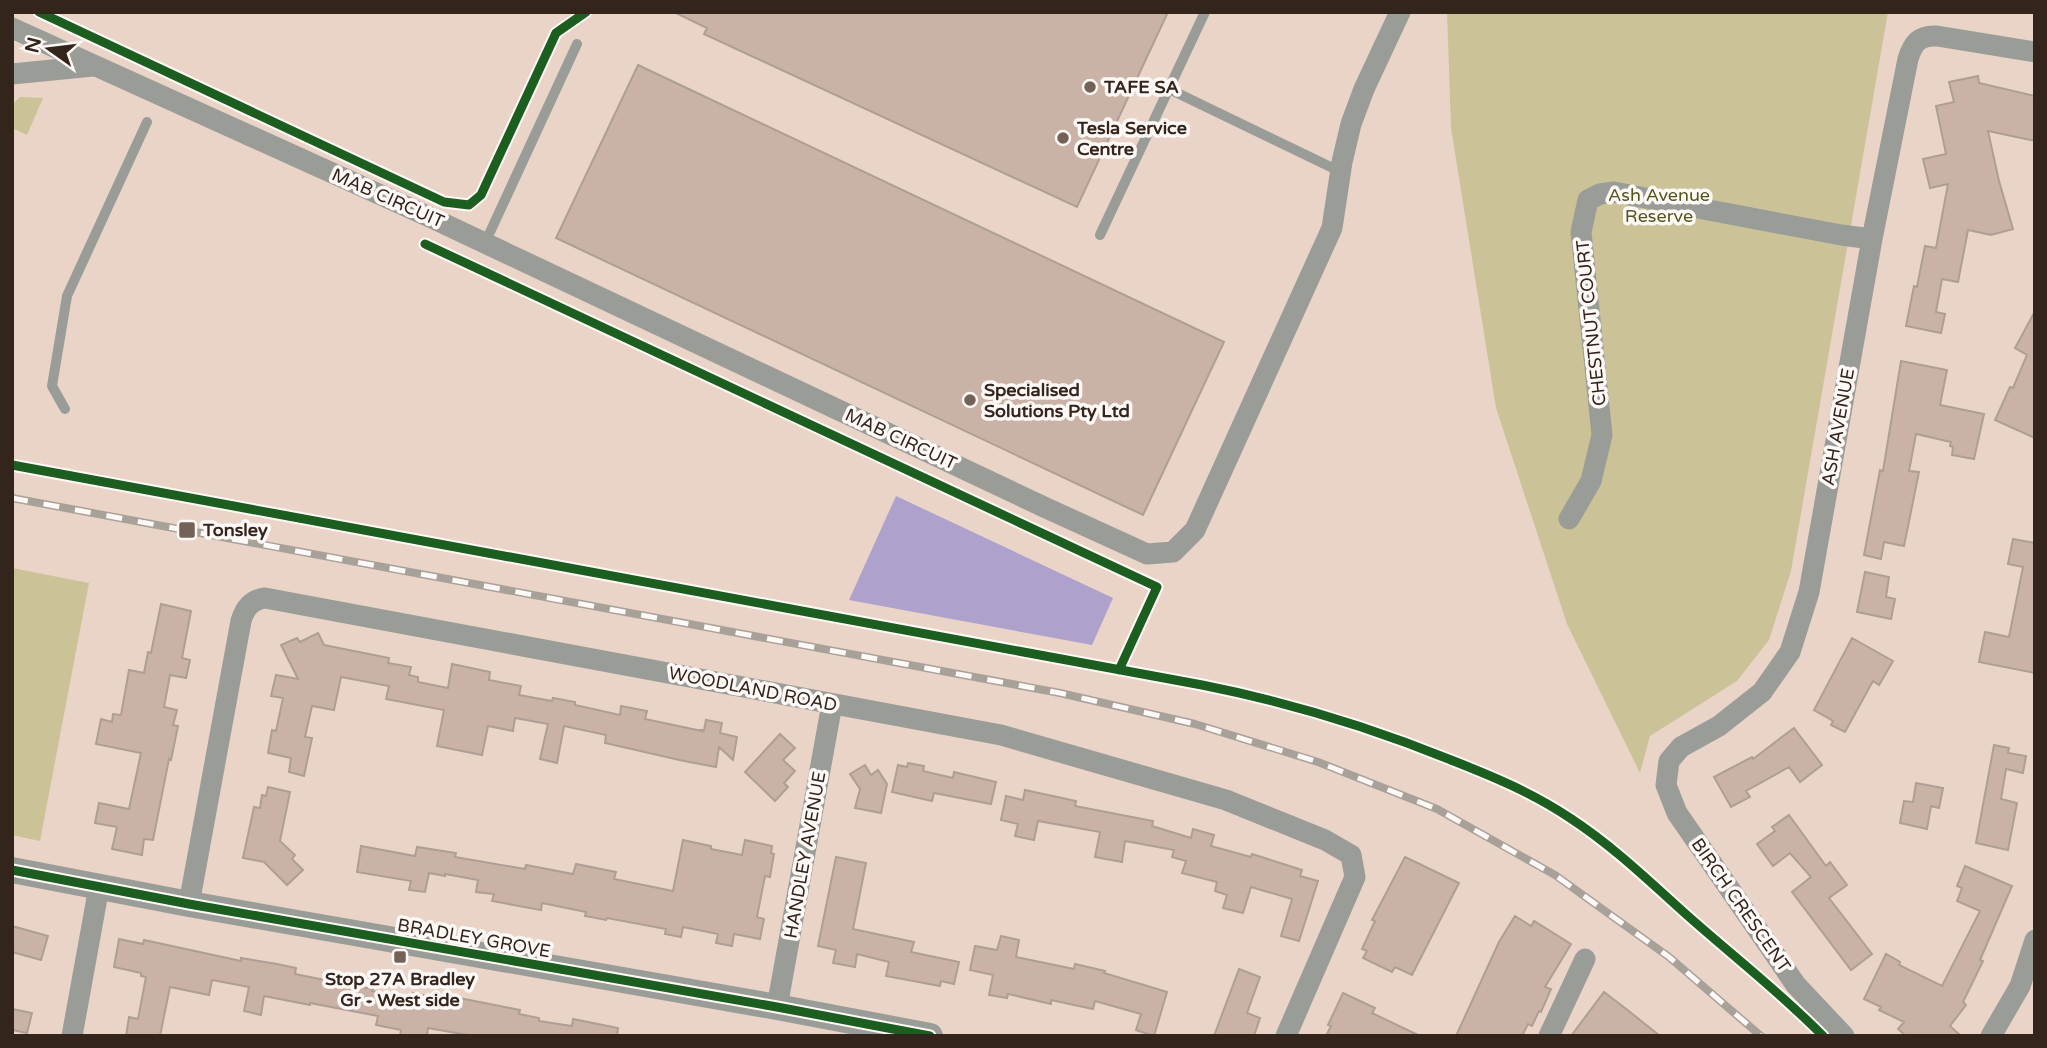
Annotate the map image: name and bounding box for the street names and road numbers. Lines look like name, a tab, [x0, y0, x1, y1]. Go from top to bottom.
street label: MAB CIRCUIT	[328, 163, 448, 233]
street label: CHESTNUT COURT	[1571, 239, 1611, 407]
street label: ASH AVENUE	[1817, 367, 1859, 487]
street label: MAB CIRCUIT	[842, 404, 960, 474]
street label: WOODLAND ROAD	[667, 662, 839, 716]
street label: HANDLEY AVENUE	[779, 770, 831, 940]
street label: BIRCH CRESCENT	[1687, 834, 1795, 976]
street label: BRADLEY GROVE	[396, 914, 552, 962]

